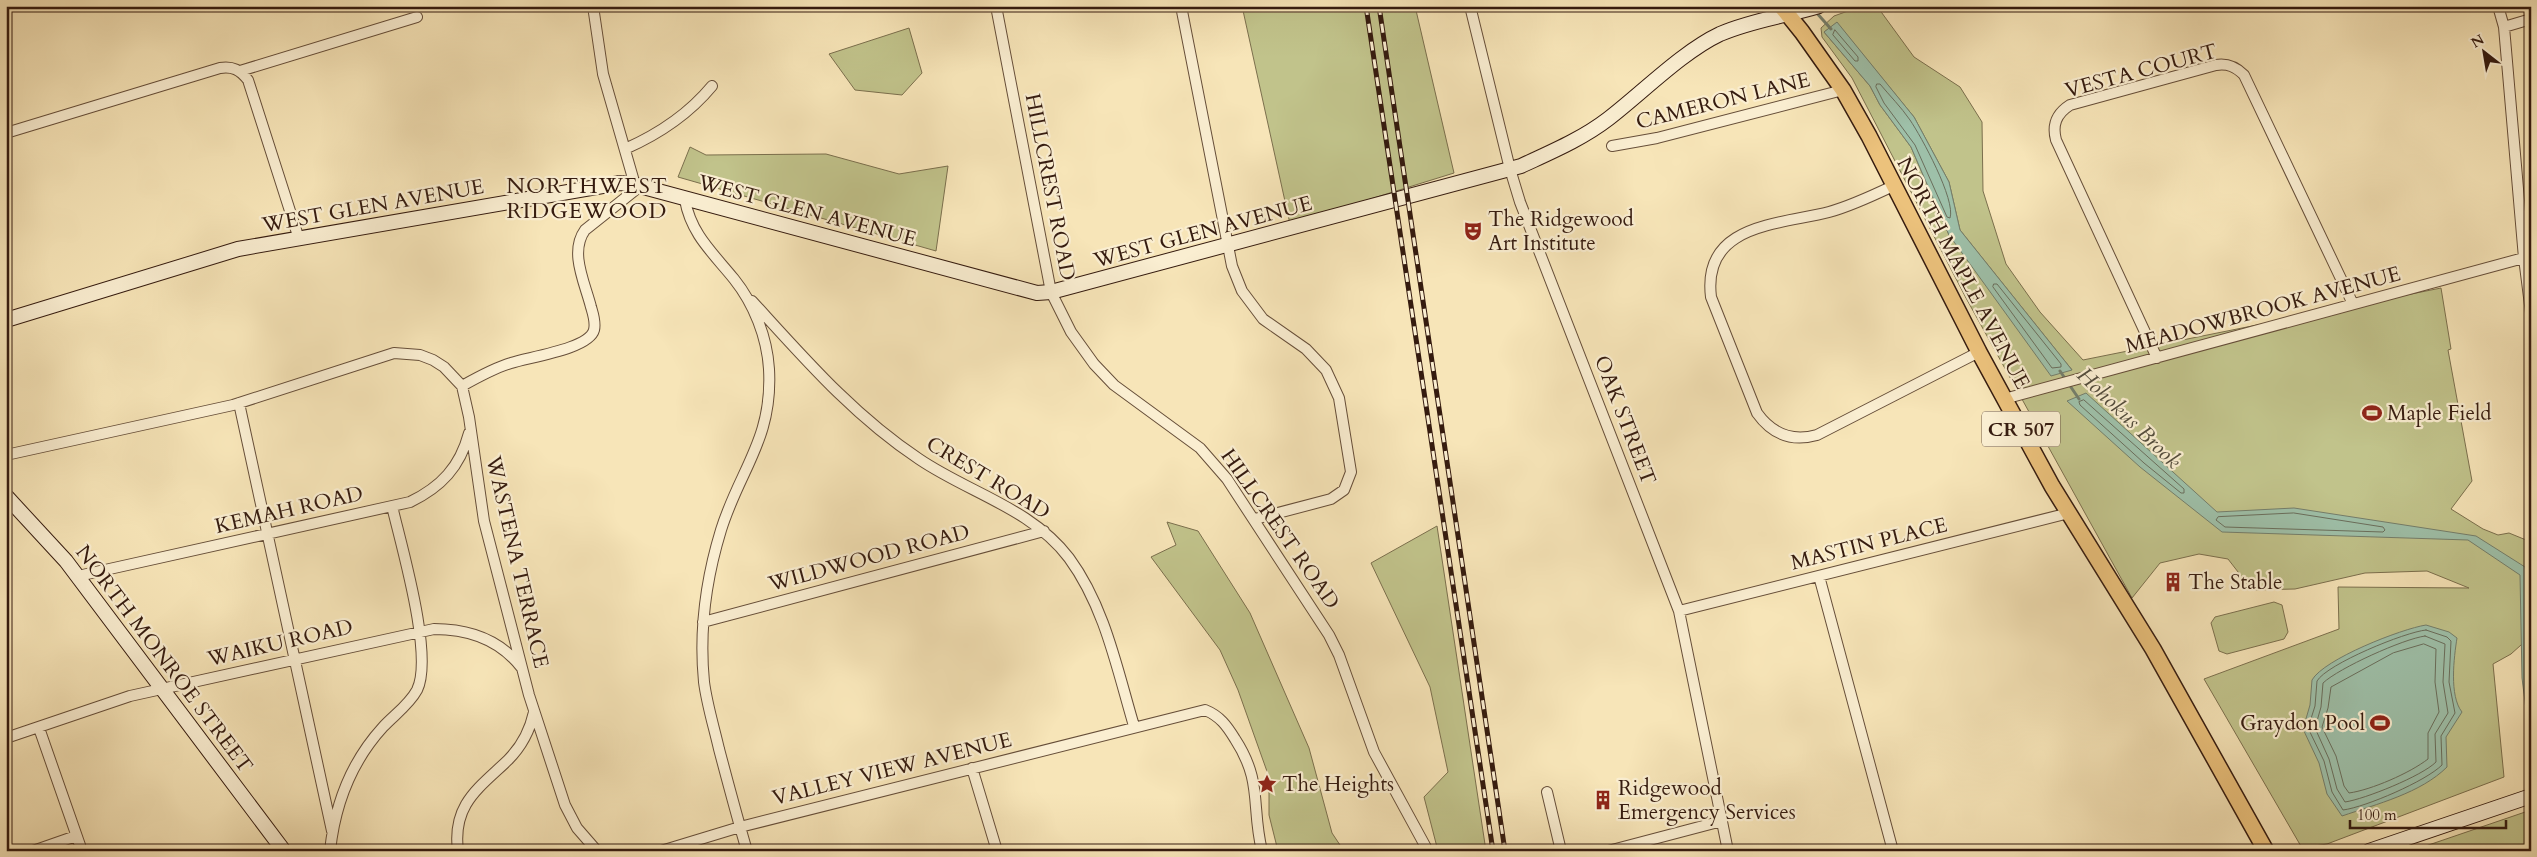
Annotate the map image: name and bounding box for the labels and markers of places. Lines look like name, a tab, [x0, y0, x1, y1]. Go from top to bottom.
place label: The Ridgewood Art Institute	[1488, 205, 1634, 258]
theatre icon: The Ridgewood Art Institute	[1462, 220, 1484, 242]
place label: Maple Field	[2387, 399, 2491, 428]
sports icon: Maple Field	[2361, 402, 2383, 424]
place label: The Stable	[2188, 568, 2282, 597]
building icon: The Stable	[2162, 571, 2184, 593]
place label: Graydon Pool	[2240, 709, 2365, 738]
sports icon: Graydon Pool	[2369, 712, 2391, 734]
place label: The Heights	[1282, 770, 1394, 799]
place icon: The Heights	[1256, 773, 1278, 795]
place label: Ridgewood Emergency Services	[1618, 774, 1796, 827]
building icon: Ridgewood Emergency Services	[1592, 789, 1614, 811]

